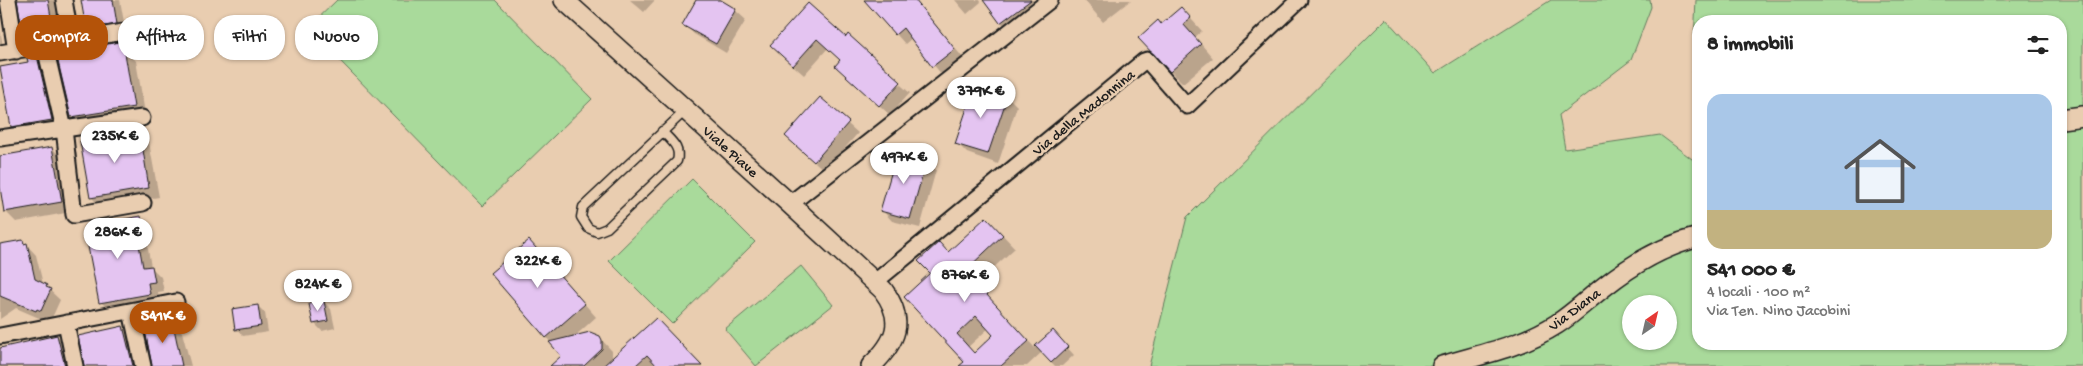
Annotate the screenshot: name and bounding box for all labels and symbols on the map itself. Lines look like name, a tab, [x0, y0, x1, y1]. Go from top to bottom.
street label: Via della Madonnina	[1029, 66, 1140, 161]
pin: 379K €	[940, 76, 1022, 119]
pin: 235K €	[74, 121, 156, 164]
street label: Viale Piave	[697, 122, 761, 182]
pin: 497K €	[863, 142, 945, 185]
pin: 286K €	[77, 218, 159, 260]
pin: 322K €	[497, 246, 579, 289]
pin: 876K €	[924, 260, 1006, 303]
pin: 824K €	[277, 270, 359, 312]
street label: Via Diana	[1545, 285, 1605, 337]
north arrow	[1622, 295, 1678, 350]
pin: 541K €	[122, 302, 204, 344]

